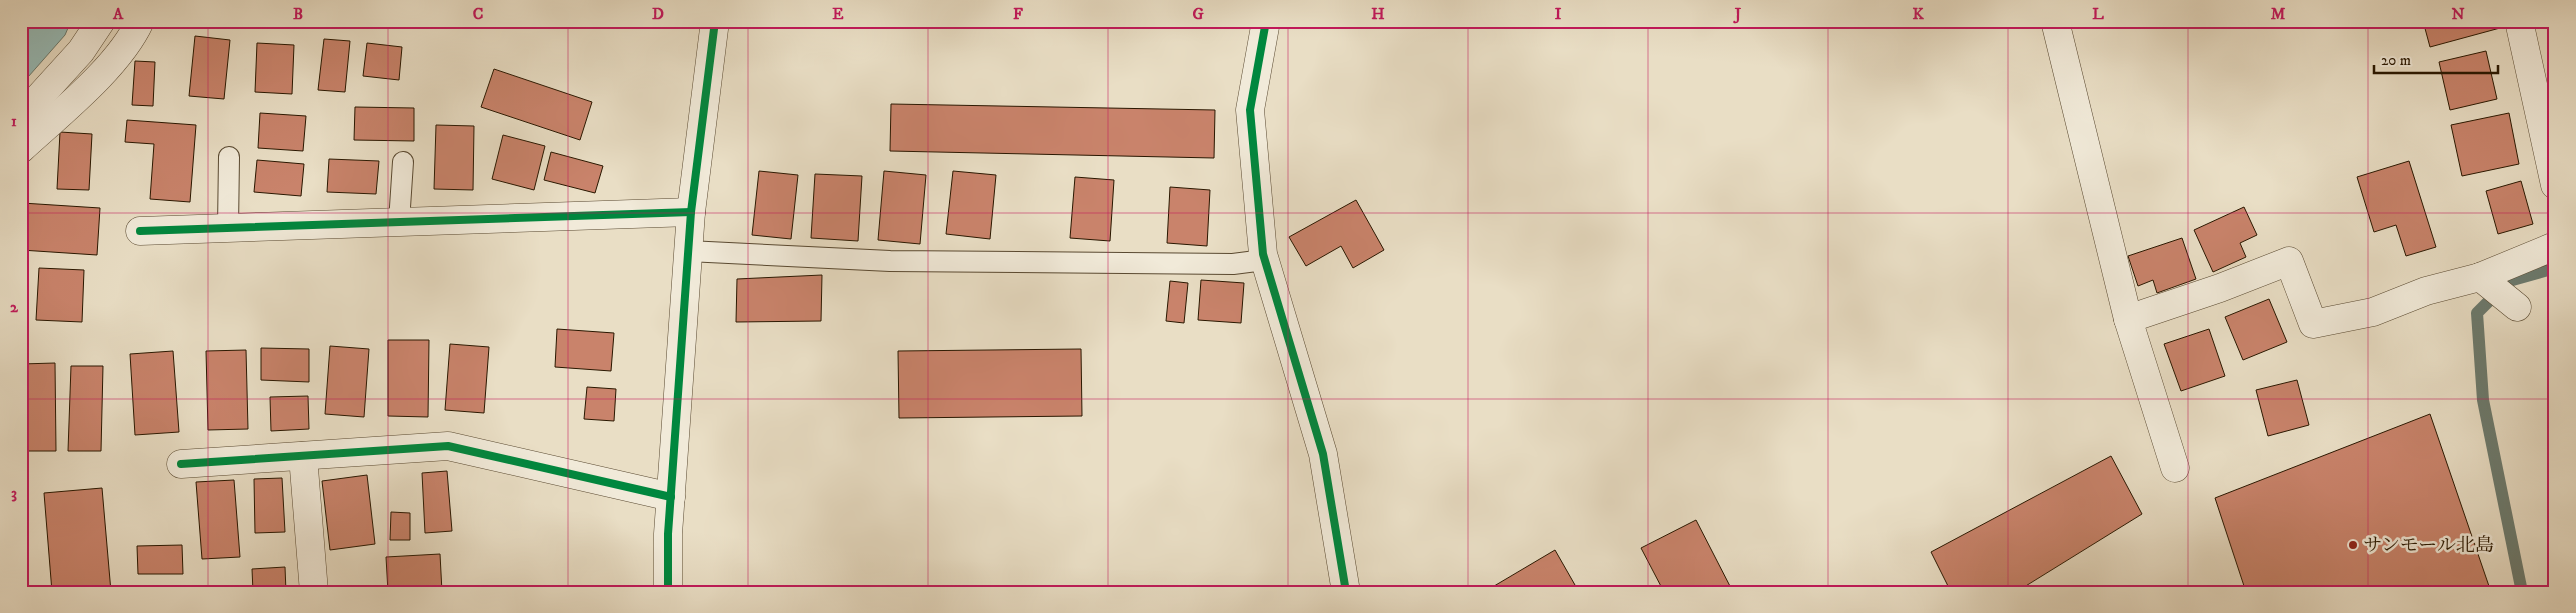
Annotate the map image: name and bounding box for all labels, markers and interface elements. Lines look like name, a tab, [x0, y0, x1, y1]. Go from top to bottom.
text: A	[112, 4, 124, 24]
text: B	[293, 4, 303, 24]
text: C	[473, 4, 483, 24]
text: D	[652, 4, 664, 24]
text: E	[832, 4, 844, 24]
text: F	[1013, 4, 1023, 24]
text: G	[1192, 4, 1204, 24]
text: H	[1371, 4, 1385, 24]
text: I	[1555, 4, 1562, 24]
text: J	[1733, 4, 1742, 24]
text: K	[1912, 4, 1924, 24]
text: L	[2092, 4, 2104, 24]
text: M	[2271, 4, 2286, 24]
text: N	[2451, 4, 2465, 24]
scale bar	[2374, 42, 2497, 74]
text: 20 m	[2381, 51, 2411, 70]
text: 1	[11, 111, 17, 131]
text: 2	[10, 297, 19, 317]
text: 3	[11, 483, 17, 503]
place label: サンモール北島	[2363, 534, 2494, 557]
marker: サンモール北島	[2347, 539, 2359, 551]

